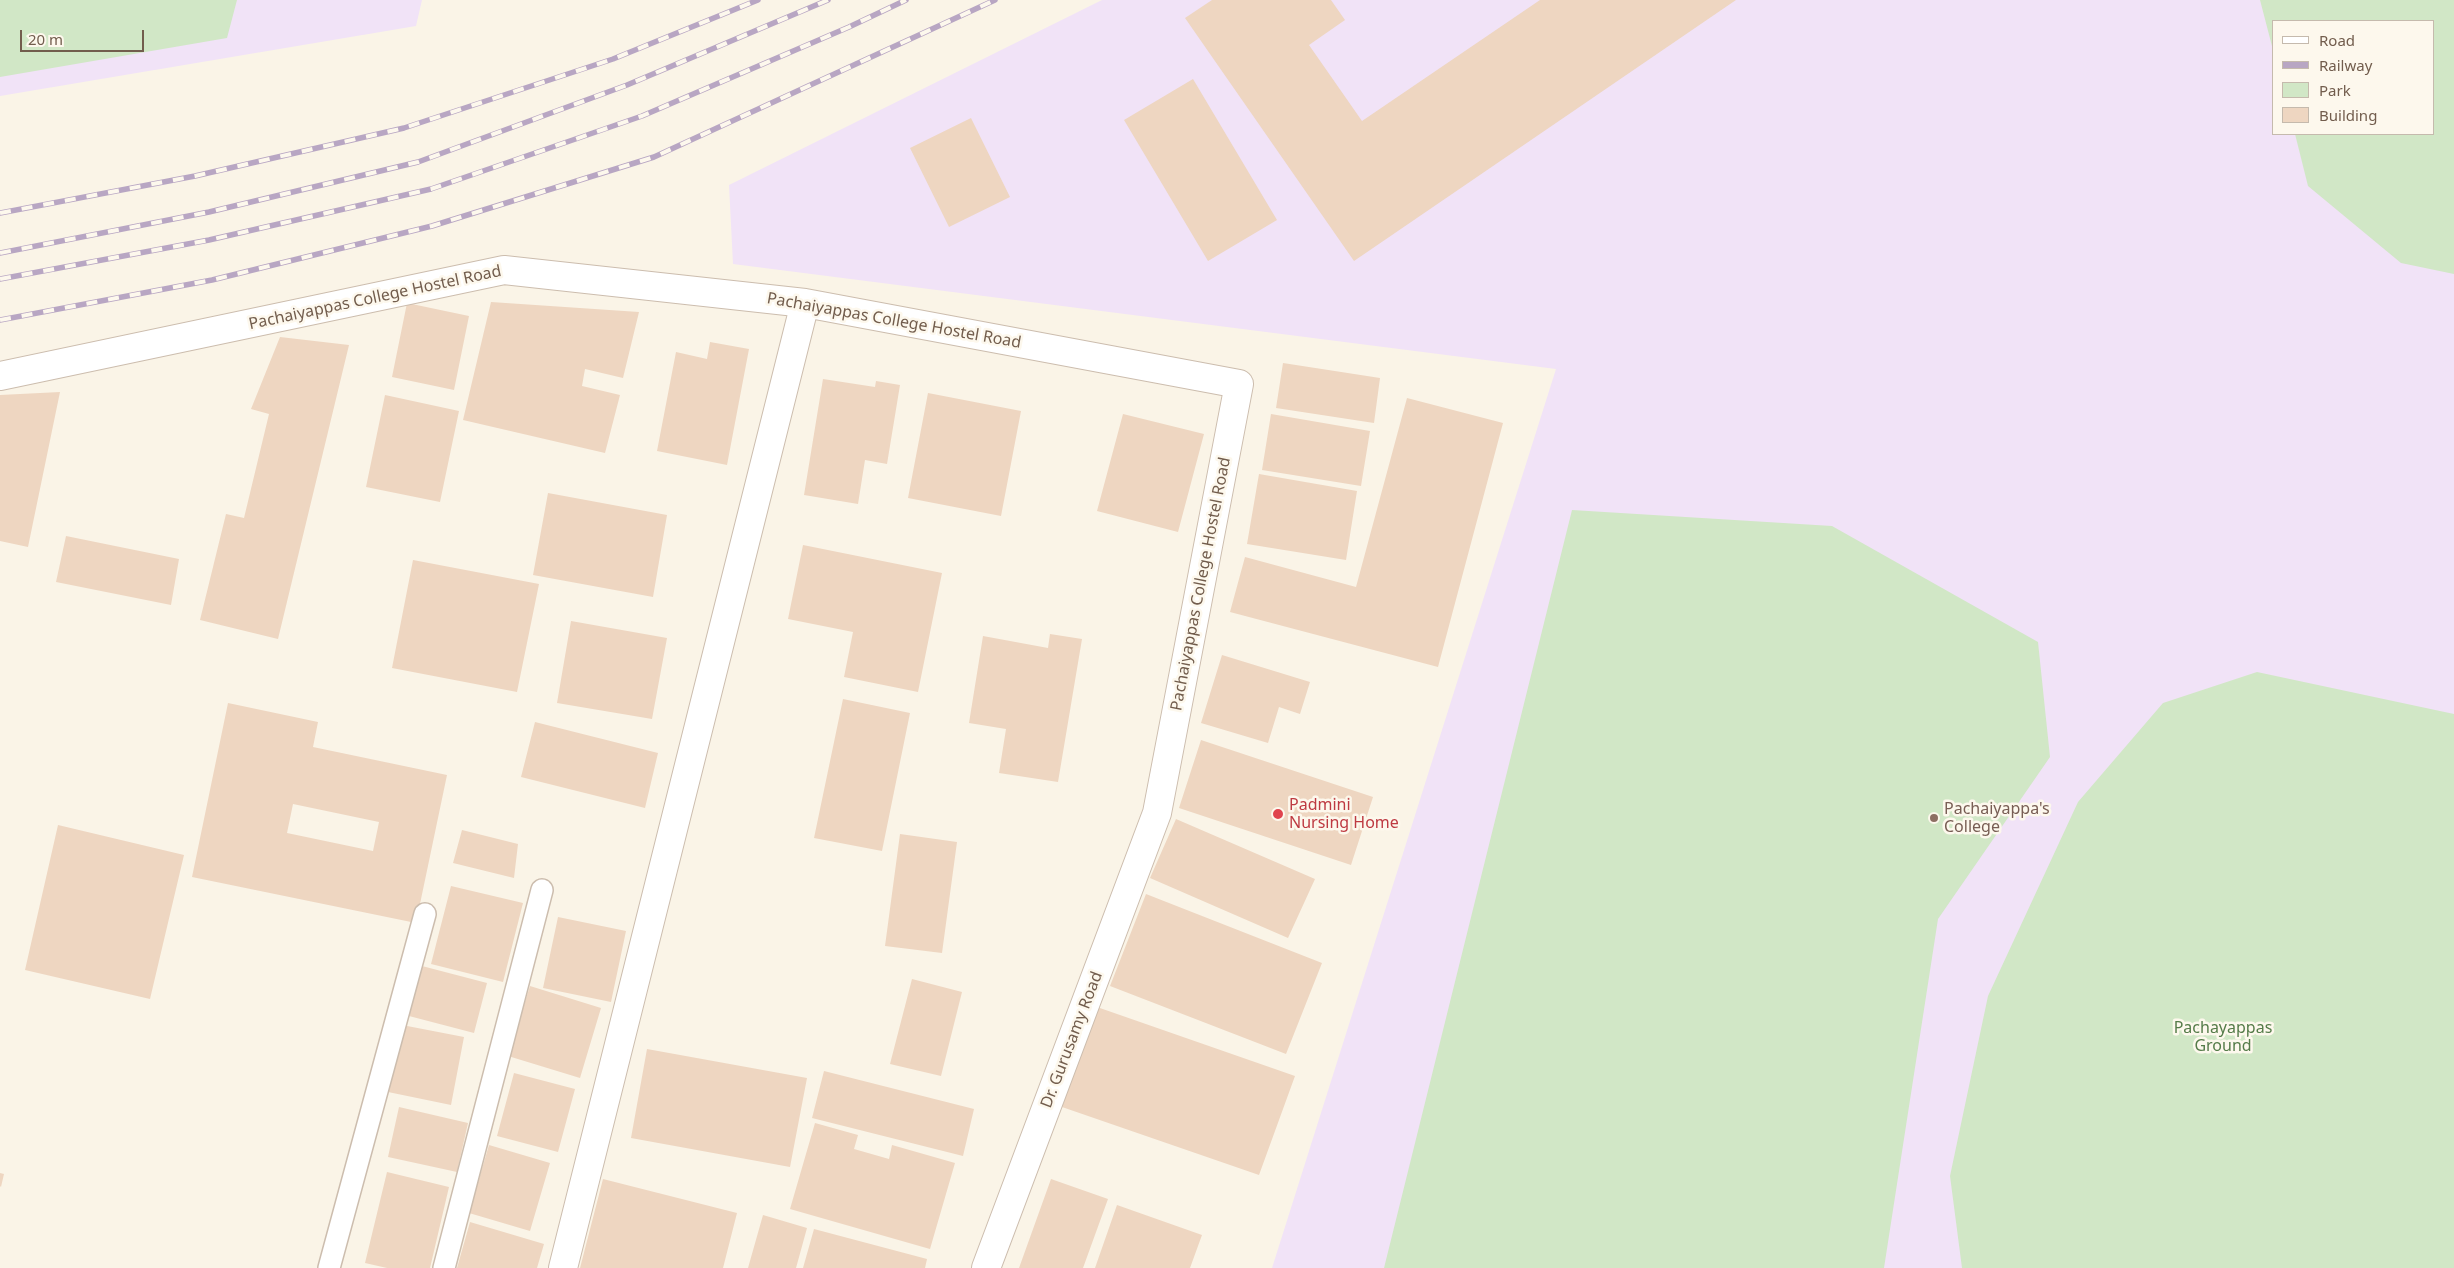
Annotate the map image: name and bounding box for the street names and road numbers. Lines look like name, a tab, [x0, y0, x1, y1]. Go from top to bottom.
street label: Pachaiyappas College Hostel Road	[247, 262, 503, 334]
street label: Pachaiyappas College Hostel Road	[765, 289, 1023, 353]
street label: Pachaiyappas College Hostel Road	[1167, 456, 1235, 712]
street label: Dr. Gurusamy Road	[1037, 969, 1107, 1111]

